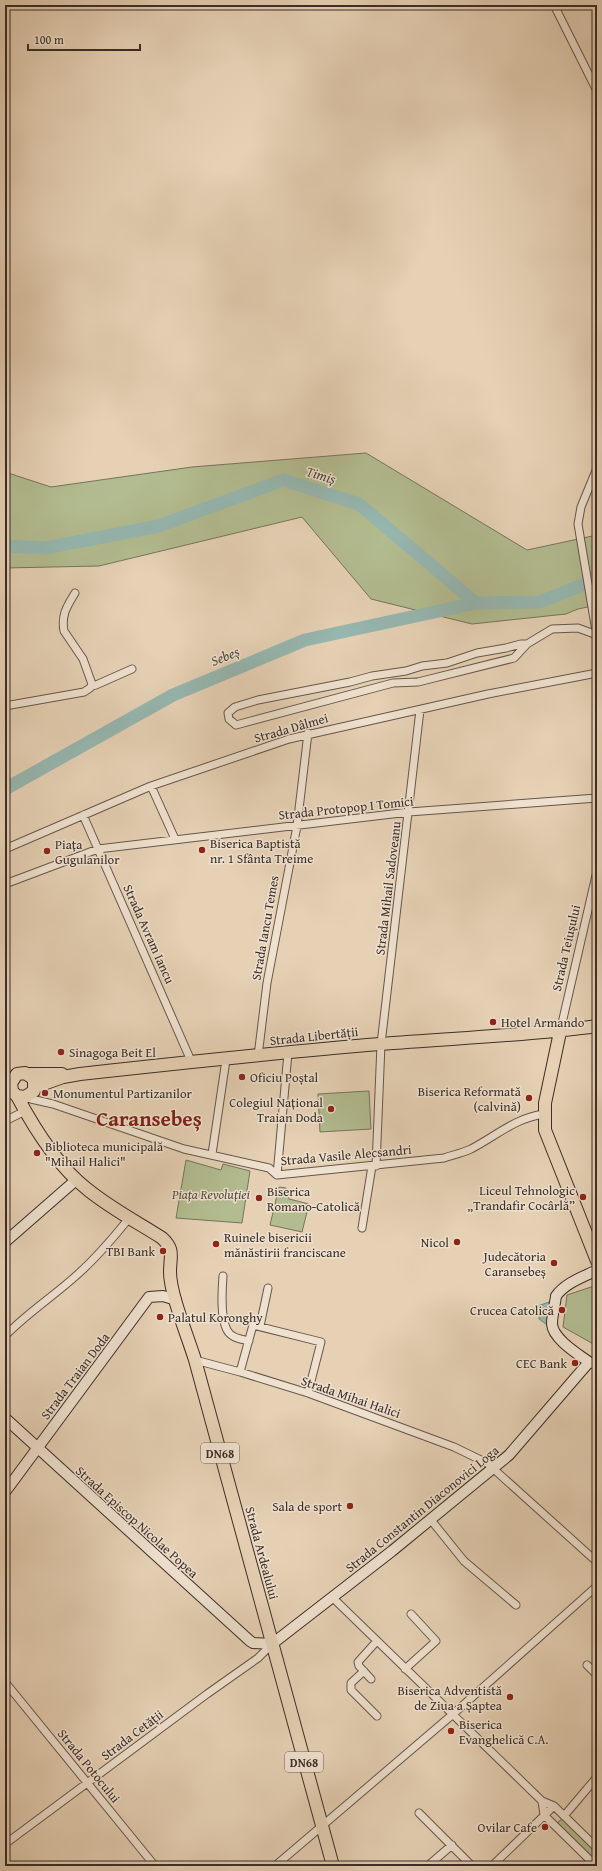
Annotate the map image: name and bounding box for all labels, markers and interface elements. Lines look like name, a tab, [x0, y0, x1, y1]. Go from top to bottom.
scale bar	[28, 26, 140, 52]
text: 100 m	[34, 31, 64, 48]
water label: Timiș	[304, 461, 338, 489]
water label: Sebeș	[208, 641, 242, 671]
street label: Strada Dâlmei	[252, 708, 331, 748]
street label: Strada Protopop I Tomici	[278, 791, 415, 825]
street label: Strada Mihail Sadoveanu	[370, 820, 406, 956]
place label: Biserica Baptistă nr. 1 Sfânta Treime	[210, 834, 313, 868]
place label: Piața Gugulanilor	[55, 835, 120, 869]
marker: Biserica Baptistă nr. 1 Sfânta Treime	[197, 845, 207, 855]
marker: Piața Gugulanilor	[42, 846, 52, 856]
street label: Strada Iancu Temes	[246, 874, 284, 982]
street label: Strada Avram Iancu	[119, 881, 179, 987]
street label: Strada Teiușului	[547, 902, 585, 993]
place label: Hotel Armando	[501, 1013, 585, 1032]
marker: Hotel Armando	[488, 1017, 498, 1027]
street label: Strada Libertății	[269, 1022, 360, 1050]
place label: Sinagoga Beit El	[69, 1043, 156, 1062]
marker: Sinagoga Beit El	[56, 1047, 66, 1057]
place label: Oficiu Poștal	[250, 1068, 319, 1087]
marker: Oficiu Poștal	[237, 1072, 247, 1082]
place label: Biserica Reformată (calvină)	[418, 1082, 522, 1116]
place label: Monumentul Partizanilor	[53, 1084, 193, 1103]
marker: Monumentul Partizanilor	[40, 1088, 50, 1098]
place label: Colegiul Național Traian Doda	[229, 1093, 324, 1127]
marker: Biserica Reformată (calvină)	[524, 1093, 534, 1103]
district label: Caransebeș	[96, 1103, 202, 1134]
marker: Colegiul Național Traian Doda	[326, 1104, 336, 1114]
place label: Biblioteca municipală "Mihail Halici"	[45, 1137, 164, 1171]
street label: Strada Vasile Alecsandri	[280, 1140, 413, 1170]
marker: Biblioteca municipală "Mihail Halici"	[32, 1148, 42, 1158]
place label: Liceul Tehnologic „Trandafir Cocârlă”	[467, 1181, 575, 1215]
place label: Biserica Romano-Catolică	[267, 1182, 361, 1216]
park label: Piața Revoluției	[171, 1185, 251, 1204]
marker: Liceul Tehnologic „Trandafir Cocârlă”	[578, 1192, 588, 1202]
marker: Biserica Romano-Catolică	[254, 1193, 264, 1203]
place label: Ruinele bisericii mănăstirii franciscane	[224, 1228, 346, 1262]
place label: Nicol	[421, 1233, 449, 1252]
marker: Nicol	[452, 1237, 462, 1247]
marker: Ruinele bisericii mănăstirii franciscane	[211, 1239, 221, 1249]
place label: TBI Bank	[106, 1242, 155, 1261]
marker: TBI Bank	[158, 1246, 168, 1256]
place label: Judecătoria Caransebeș	[482, 1247, 547, 1281]
marker: Judecătoria Caransebeș	[549, 1258, 559, 1268]
place label: Crucea Catolică	[470, 1301, 555, 1320]
marker: Crucea Catolică	[557, 1305, 567, 1315]
place label: Palatul Koronghy	[168, 1308, 263, 1327]
marker: Palatul Koronghy	[155, 1312, 165, 1322]
street label: Strada Traian Doda	[36, 1328, 115, 1423]
place label: CEC Bank	[516, 1354, 567, 1373]
marker: CEC Bank	[570, 1358, 580, 1368]
street label: Strada Mihai Halici	[299, 1371, 404, 1423]
street label: Strada Constantin Diaconovici Loga	[341, 1440, 503, 1577]
road number: DN68	[201, 1443, 239, 1463]
street label: Strada Episcop Nicolae Popea	[72, 1462, 203, 1583]
place label: Sala de sport	[272, 1497, 342, 1516]
marker: Sala de sport	[345, 1501, 355, 1511]
street label: Strada Ardealului	[240, 1504, 284, 1602]
place label: Biserica Adventistă de Ziua a Șaptea	[397, 1681, 503, 1715]
marker: Biserica Adventistă de Ziua a Șaptea	[505, 1692, 515, 1702]
street label: Strada Cetății	[97, 1705, 168, 1765]
place label: Biserica Evanghelică C.A.	[459, 1715, 548, 1749]
street label: Strada Potocului	[53, 1725, 125, 1807]
marker: Biserica Evanghelică C.A.	[446, 1726, 456, 1736]
road number: DN68	[285, 1752, 323, 1772]
place label: Ovilar Cafe	[477, 1818, 537, 1837]
marker: Ovilar Cafe	[540, 1822, 550, 1832]

